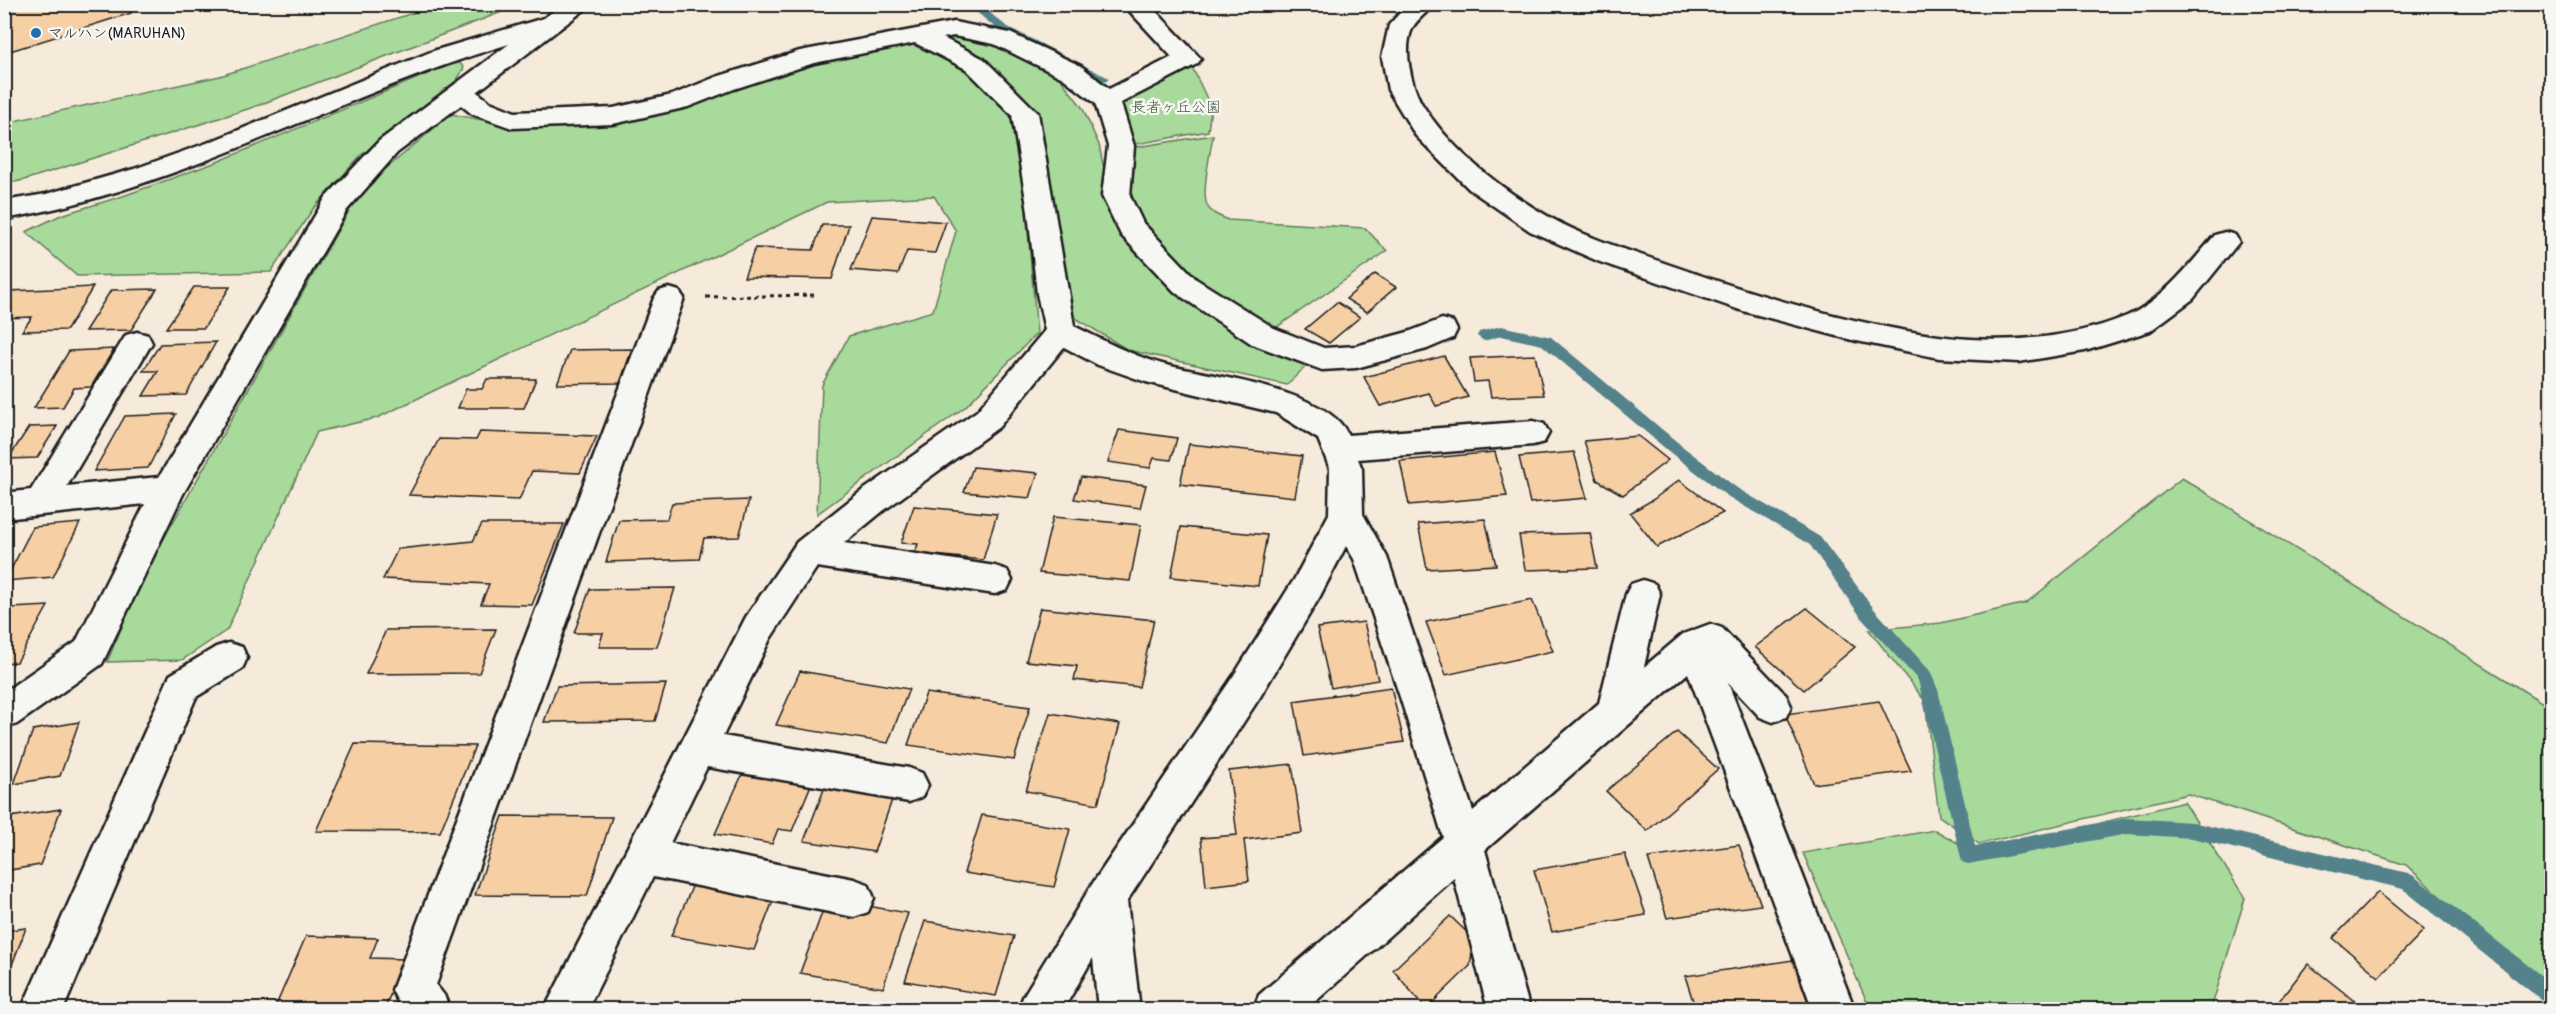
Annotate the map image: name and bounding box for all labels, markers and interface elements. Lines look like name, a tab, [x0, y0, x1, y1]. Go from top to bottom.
place label: マルハン(MARUHAN)	[48, 24, 186, 43]
marker: マルハン(MARUHAN)	[29, 26, 43, 40]
park label: 長者ヶ丘公園	[1131, 98, 1221, 117]

